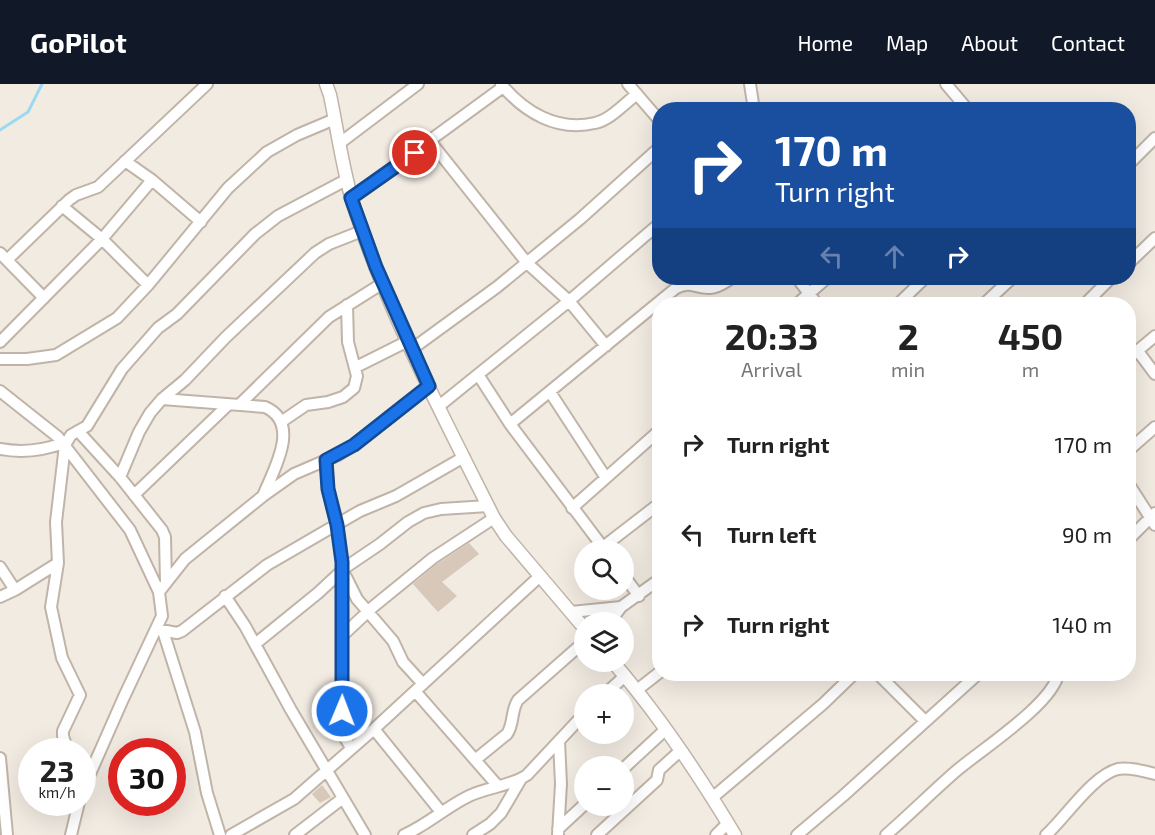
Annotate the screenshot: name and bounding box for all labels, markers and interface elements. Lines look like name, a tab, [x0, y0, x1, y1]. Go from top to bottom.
text: GoPilot	[30, 25, 127, 59]
text: Home	[797, 30, 853, 55]
text: Map	[886, 30, 928, 55]
text: About	[961, 30, 1018, 55]
text: Contact	[1051, 30, 1125, 55]
text: 170 m	[775, 124, 888, 174]
icon: right	[676, 126, 754, 204]
pin	[389, 127, 440, 178]
icon: arrive	[398, 136, 431, 169]
text: Turn right	[775, 175, 895, 207]
icon: left	[815, 240, 848, 273]
icon: ahead	[878, 240, 911, 273]
icon: right	[941, 240, 974, 273]
text: 20:33	[725, 314, 818, 357]
text: 2	[898, 314, 919, 357]
text: 450	[998, 314, 1063, 357]
text: Arrival	[741, 357, 802, 381]
text: min	[891, 357, 925, 381]
text: m	[1022, 357, 1039, 381]
icon: right	[676, 428, 709, 461]
text: Turn right	[727, 431, 829, 457]
text: 170 m	[1055, 431, 1112, 457]
icon: left	[676, 518, 709, 551]
text: Turn left	[727, 521, 816, 547]
text: 90 m	[1062, 521, 1112, 547]
map controls	[574, 540, 634, 816]
button: search	[574, 540, 634, 600]
icon: right	[676, 608, 709, 641]
text: Turn right	[727, 611, 829, 637]
text: 140 m	[1052, 611, 1112, 637]
button: layers	[574, 612, 634, 672]
position arrow	[310, 679, 374, 743]
button: +	[574, 684, 634, 744]
speed limit sign: 30	[108, 738, 186, 816]
text: 23	[40, 752, 74, 788]
button: −	[574, 756, 634, 816]
text: km/h	[38, 783, 76, 801]

